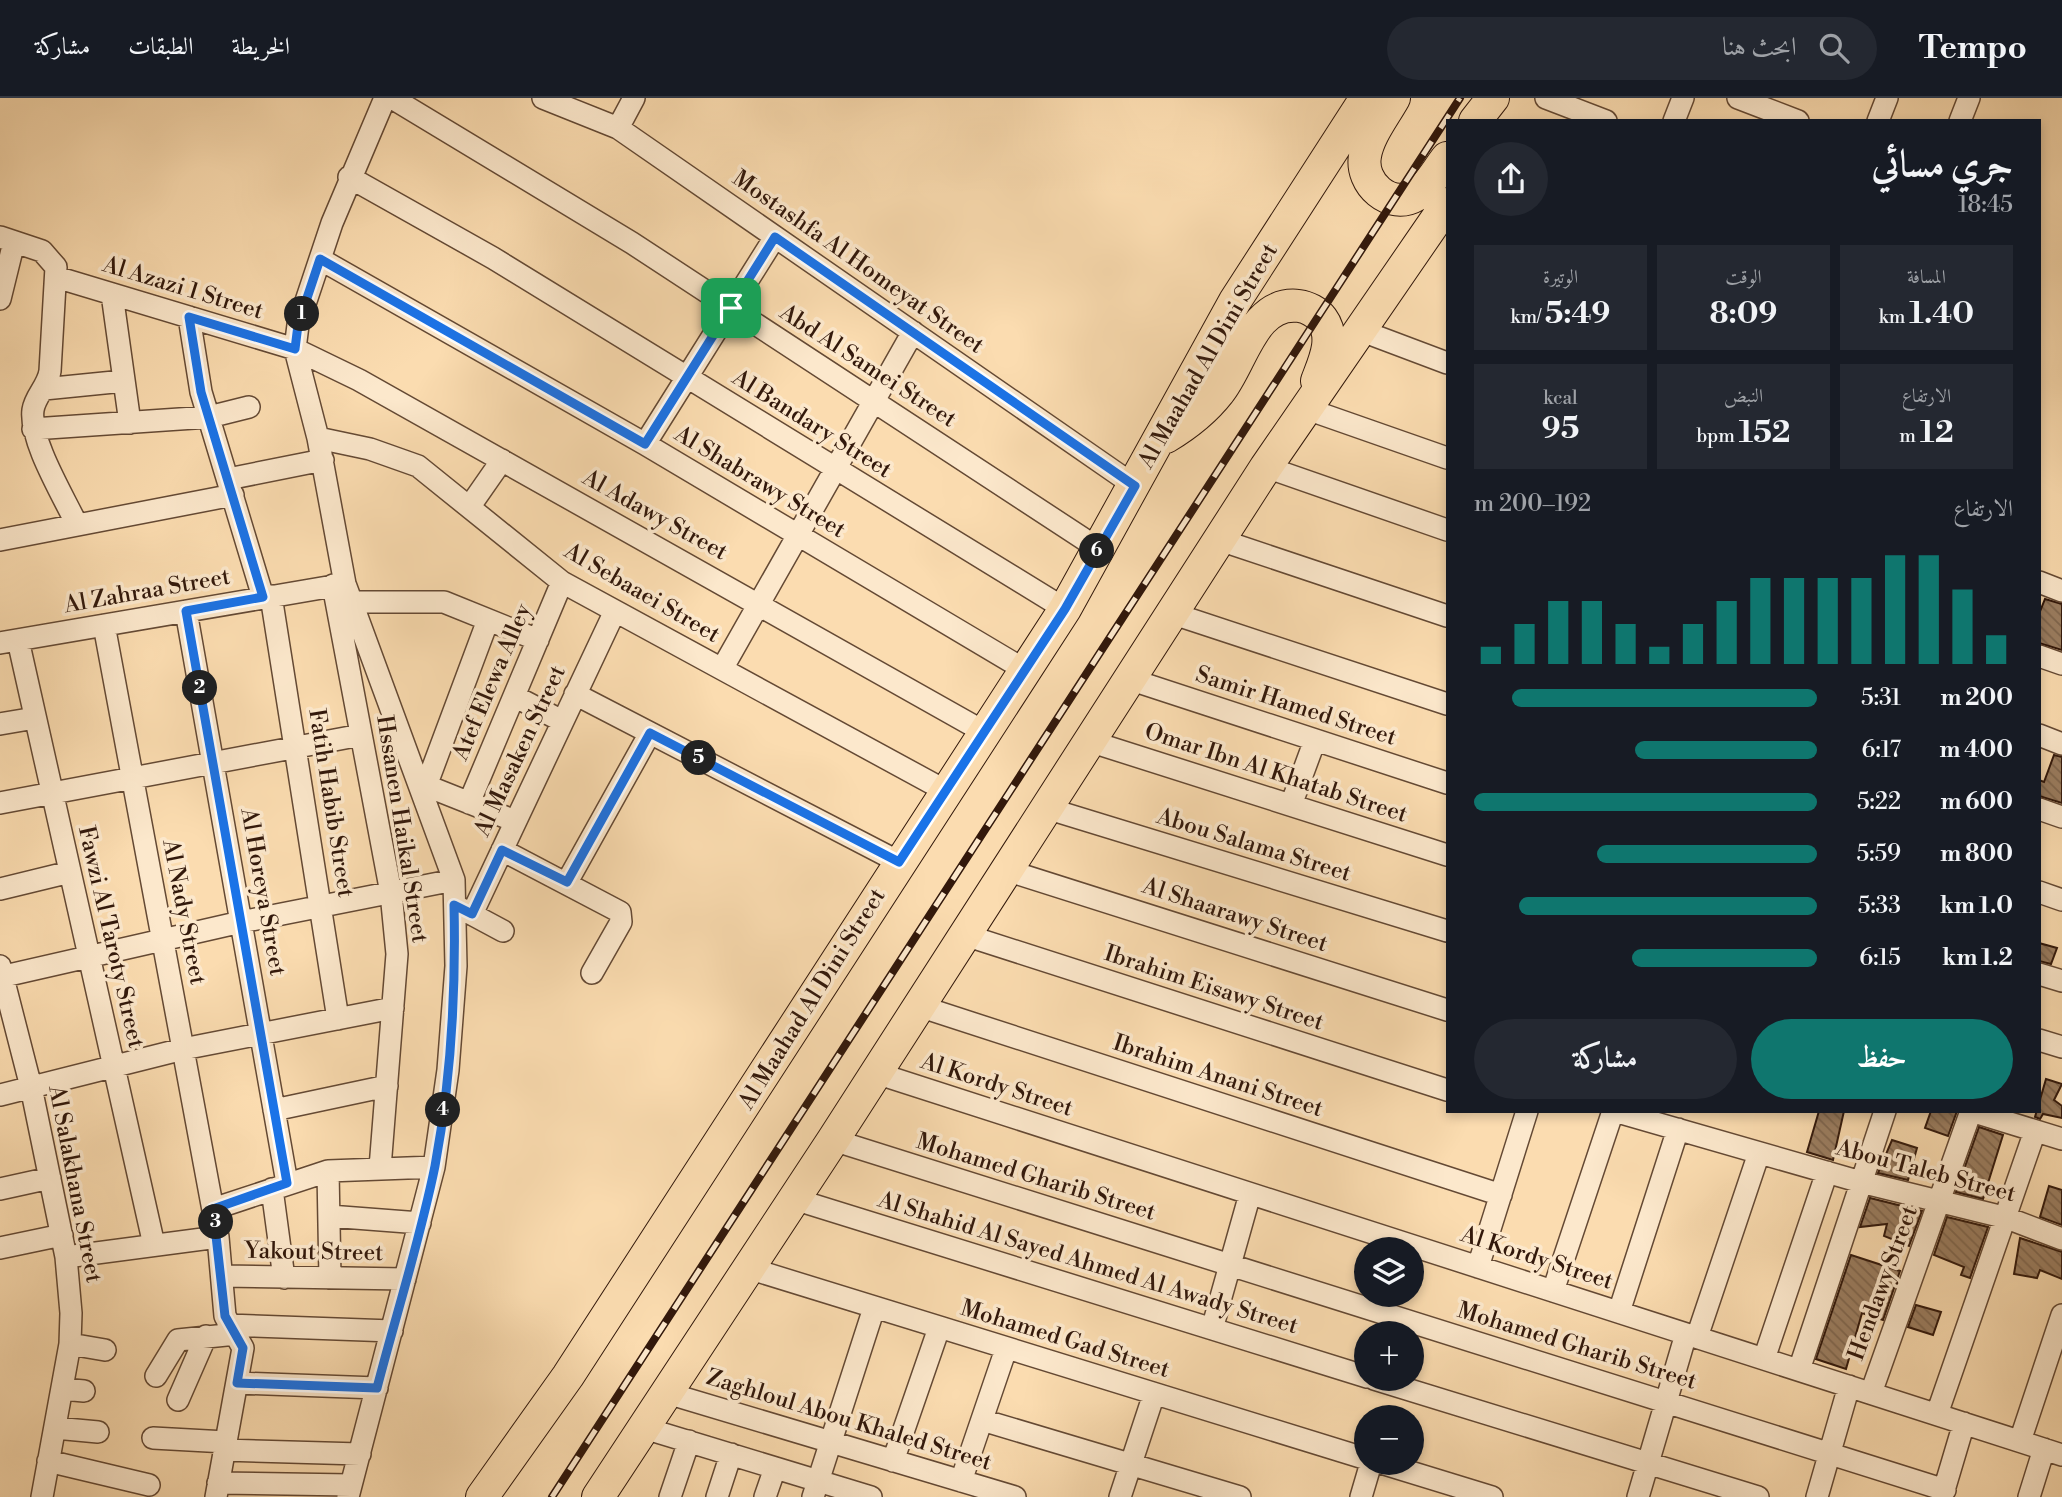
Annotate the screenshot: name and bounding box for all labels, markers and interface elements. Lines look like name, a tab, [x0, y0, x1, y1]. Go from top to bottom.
search box	[1387, 17, 1877, 80]
text: Tempo	[1919, 28, 2027, 69]
icon: search	[1815, 29, 1853, 67]
text: ابحث هنا	[1722, 31, 1797, 63]
text: مشاركة	[35, 32, 90, 62]
text: الطبقات	[128, 32, 194, 62]
text: الخريطة	[232, 32, 290, 62]
text: جري مسائي	[1872, 141, 2013, 188]
button: share	[1474, 142, 1548, 216]
street label: Mostashfa Al Homeyat Street	[727, 164, 989, 360]
text: 18:45	[1958, 191, 2013, 219]
street label: Al Maahad Al Dini Street	[1132, 238, 1284, 474]
street label: Al Azazi 1 Street	[98, 250, 267, 326]
text: الوتيرة	[1543, 265, 1578, 289]
text: الوقت	[1725, 265, 1762, 289]
text: المسافة	[1907, 265, 1946, 289]
pin	[701, 278, 761, 338]
icon: arrive	[712, 289, 750, 327]
text: 5:49	[1545, 295, 1610, 333]
text: 8:09	[1709, 295, 1778, 333]
text: 1.40	[1909, 295, 1974, 333]
pin: 1	[284, 296, 320, 332]
street label: Abd Al Samei Street	[774, 298, 962, 434]
text: 1	[297, 301, 306, 325]
text: /km	[1511, 305, 1545, 329]
text: km	[1879, 305, 1909, 329]
street label: Al Bandary Street	[726, 363, 897, 484]
text: النبض	[1724, 384, 1763, 408]
text: الارتفاع	[1902, 384, 1951, 408]
text: kcal	[1543, 386, 1578, 410]
text: 95	[1542, 410, 1579, 448]
text: 152	[1739, 414, 1791, 452]
text: 12	[1920, 414, 1954, 452]
street label: Al Shabrawy Street	[669, 419, 851, 544]
text: bpm	[1696, 424, 1739, 448]
text: m	[1899, 424, 1920, 448]
street label: Al Adawy Street	[577, 463, 732, 566]
text: 192–200 m	[1474, 490, 1591, 518]
text: الارتفاع	[1953, 495, 2013, 523]
pin: 6	[1080, 533, 1114, 568]
street label: Al Sebaaei Street	[558, 537, 725, 649]
text: 6	[1091, 538, 1102, 562]
street label: Al Zahraa Street	[61, 563, 232, 620]
street label: Atef Elewa Alley	[446, 599, 538, 765]
street label: Samir Hamed Street	[1192, 660, 1400, 752]
street label: Al Masaken Street	[468, 661, 572, 842]
pin: 2	[182, 670, 218, 706]
text: 2	[194, 675, 205, 699]
text: 5:31	[1861, 684, 1901, 712]
text: 200 m	[1941, 684, 2013, 712]
street label: Fatih Habib Street	[302, 707, 360, 899]
street label: Hssanen Haikal Street	[370, 713, 434, 945]
street label: Omar Ibn Al Khatab Street	[1141, 717, 1411, 829]
text: 6:17	[1862, 736, 1901, 764]
text: 400 m	[1940, 736, 2013, 764]
pin: 5	[682, 740, 716, 776]
text: 5	[693, 745, 704, 769]
text: 5:22	[1857, 788, 1901, 816]
text: 600 m	[1940, 788, 2013, 816]
street label: Abou Salama Street	[1153, 802, 1354, 888]
street label: Al Horeya Street	[234, 805, 292, 978]
street label: Fawzi Al Taroty Street	[72, 823, 150, 1051]
street label: Al Nady Street	[156, 836, 212, 987]
text: 5:59	[1857, 840, 1901, 868]
text: 800 m	[1940, 840, 2013, 868]
street label: Al Shaarawy Street	[1138, 872, 1331, 958]
street label: Al Maahad Al Dini Street	[732, 883, 892, 1116]
text: 5:33	[1858, 892, 1901, 920]
text: 1.0 km	[1940, 892, 2013, 920]
street label: Ibrahim Eisawy Street	[1101, 939, 1327, 1037]
text: 6:15	[1859, 944, 1901, 972]
text: 1.2 km	[1942, 944, 2013, 972]
button: مشاركة	[1474, 1019, 1737, 1099]
button: حفظ	[1751, 1019, 2013, 1099]
street label: Ibrahim Anani Street	[1109, 1029, 1327, 1123]
street label: Al Kordy Street	[916, 1047, 1077, 1123]
street label: Al Salakhana Street	[42, 1082, 108, 1285]
pin: 4	[426, 1093, 460, 1128]
text: 4	[436, 1097, 449, 1121]
street label: Mohamed Gharib Street	[913, 1127, 1159, 1227]
street label: Abou Taleb Street	[1832, 1133, 2019, 1208]
street label: Al Shahid Al Sayed Ahmed Al Awady Street	[874, 1185, 1301, 1340]
street label: Hendawy Street	[1842, 1202, 1924, 1364]
pin: 3	[198, 1204, 234, 1240]
text: 3	[210, 1209, 221, 1233]
street label: Al Kordy Street	[1456, 1220, 1617, 1296]
street label: Yakout Street	[243, 1237, 384, 1267]
map controls	[1354, 1237, 1424, 1475]
button: layers	[1354, 1237, 1424, 1307]
street label: Mohamed Gad Street	[957, 1294, 1173, 1384]
street label: Mohamed Gharib Street	[1454, 1296, 1700, 1396]
button: +	[1354, 1321, 1424, 1391]
street label: Zaghloul Abou Khaled Street	[703, 1363, 995, 1477]
button: −	[1354, 1405, 1424, 1475]

